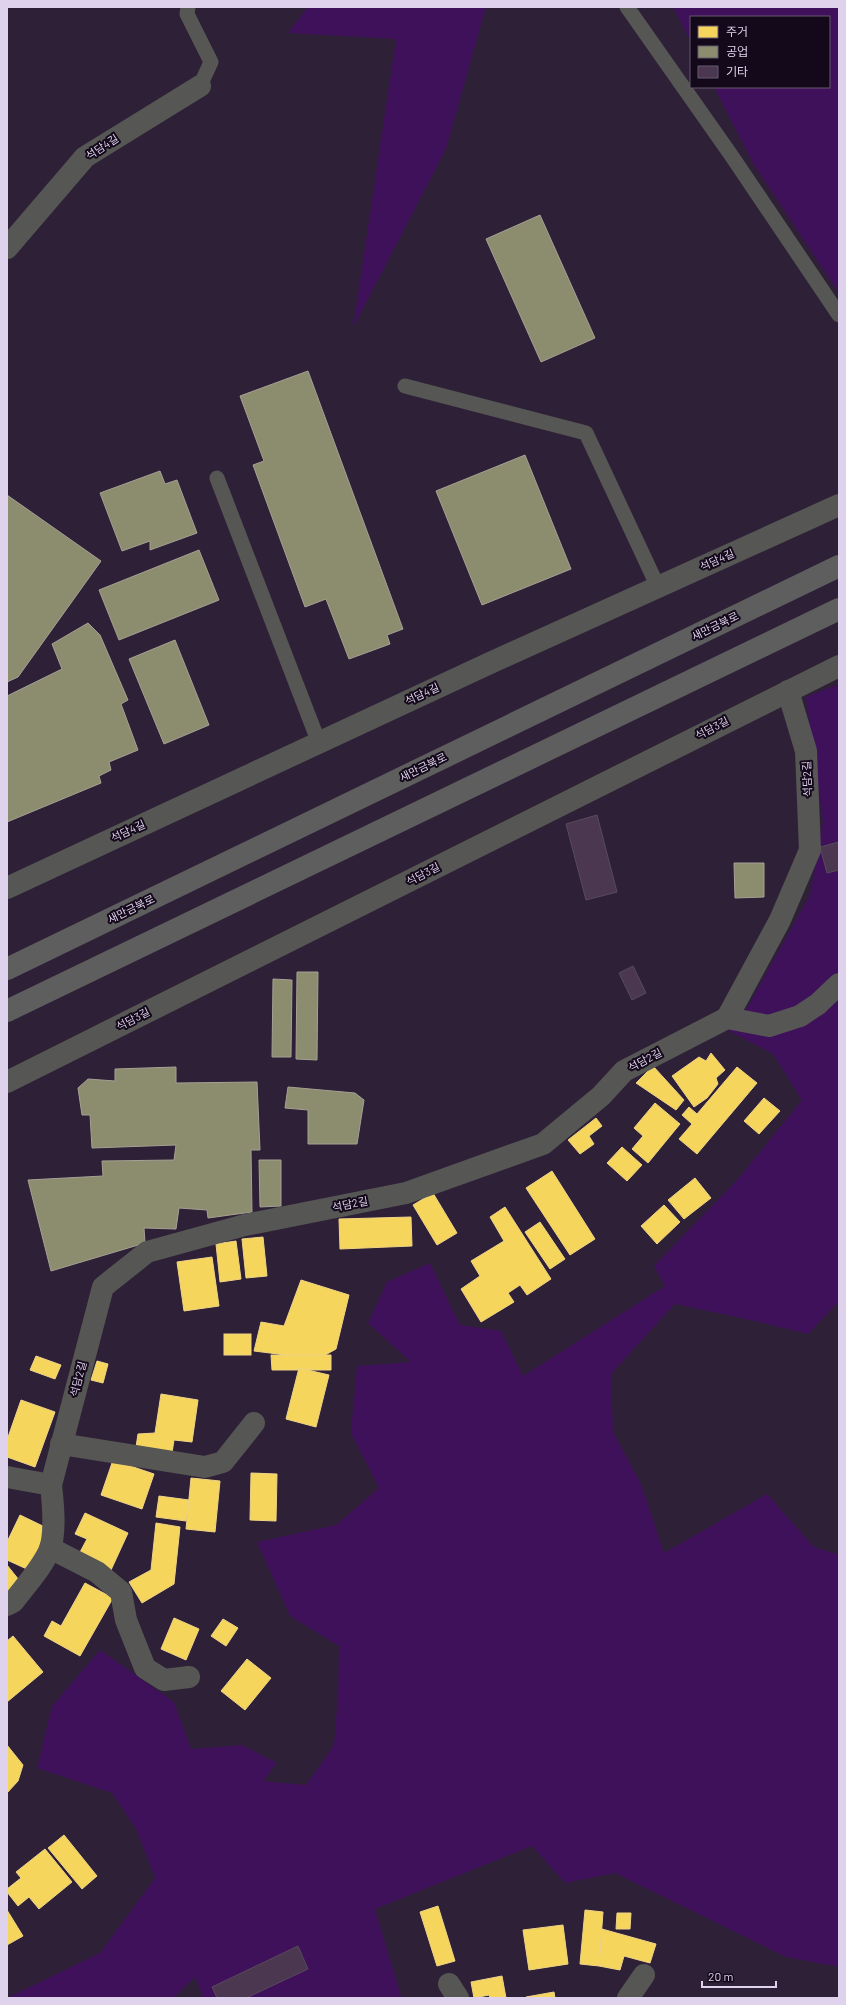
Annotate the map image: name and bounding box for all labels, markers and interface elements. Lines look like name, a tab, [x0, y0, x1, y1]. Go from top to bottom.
legend	[690, 16, 830, 88]
text: 주거	[726, 24, 748, 38]
text: 공업	[726, 44, 748, 58]
text: 기타	[726, 64, 748, 78]
street label: 석담4길	[83, 131, 121, 162]
street label: 석담4길	[698, 546, 736, 573]
street label: 새만금북로	[689, 609, 740, 642]
street label: 석담4길	[403, 680, 441, 707]
street label: 석담3길	[693, 714, 731, 742]
street label: 새만금북로	[397, 750, 448, 783]
street label: 석담2길	[799, 761, 814, 797]
street label: 석담4길	[109, 817, 147, 844]
street label: 석담3길	[404, 860, 442, 888]
street label: 새만금북로	[105, 892, 156, 925]
street label: 석담3길	[114, 1005, 152, 1033]
street label: 석담2길	[626, 1045, 664, 1074]
street label: 석담2길	[331, 1194, 369, 1213]
street label: 석담2길	[67, 1360, 88, 1398]
scale bar	[702, 1963, 776, 1989]
text: 20 m	[708, 1969, 734, 1983]

